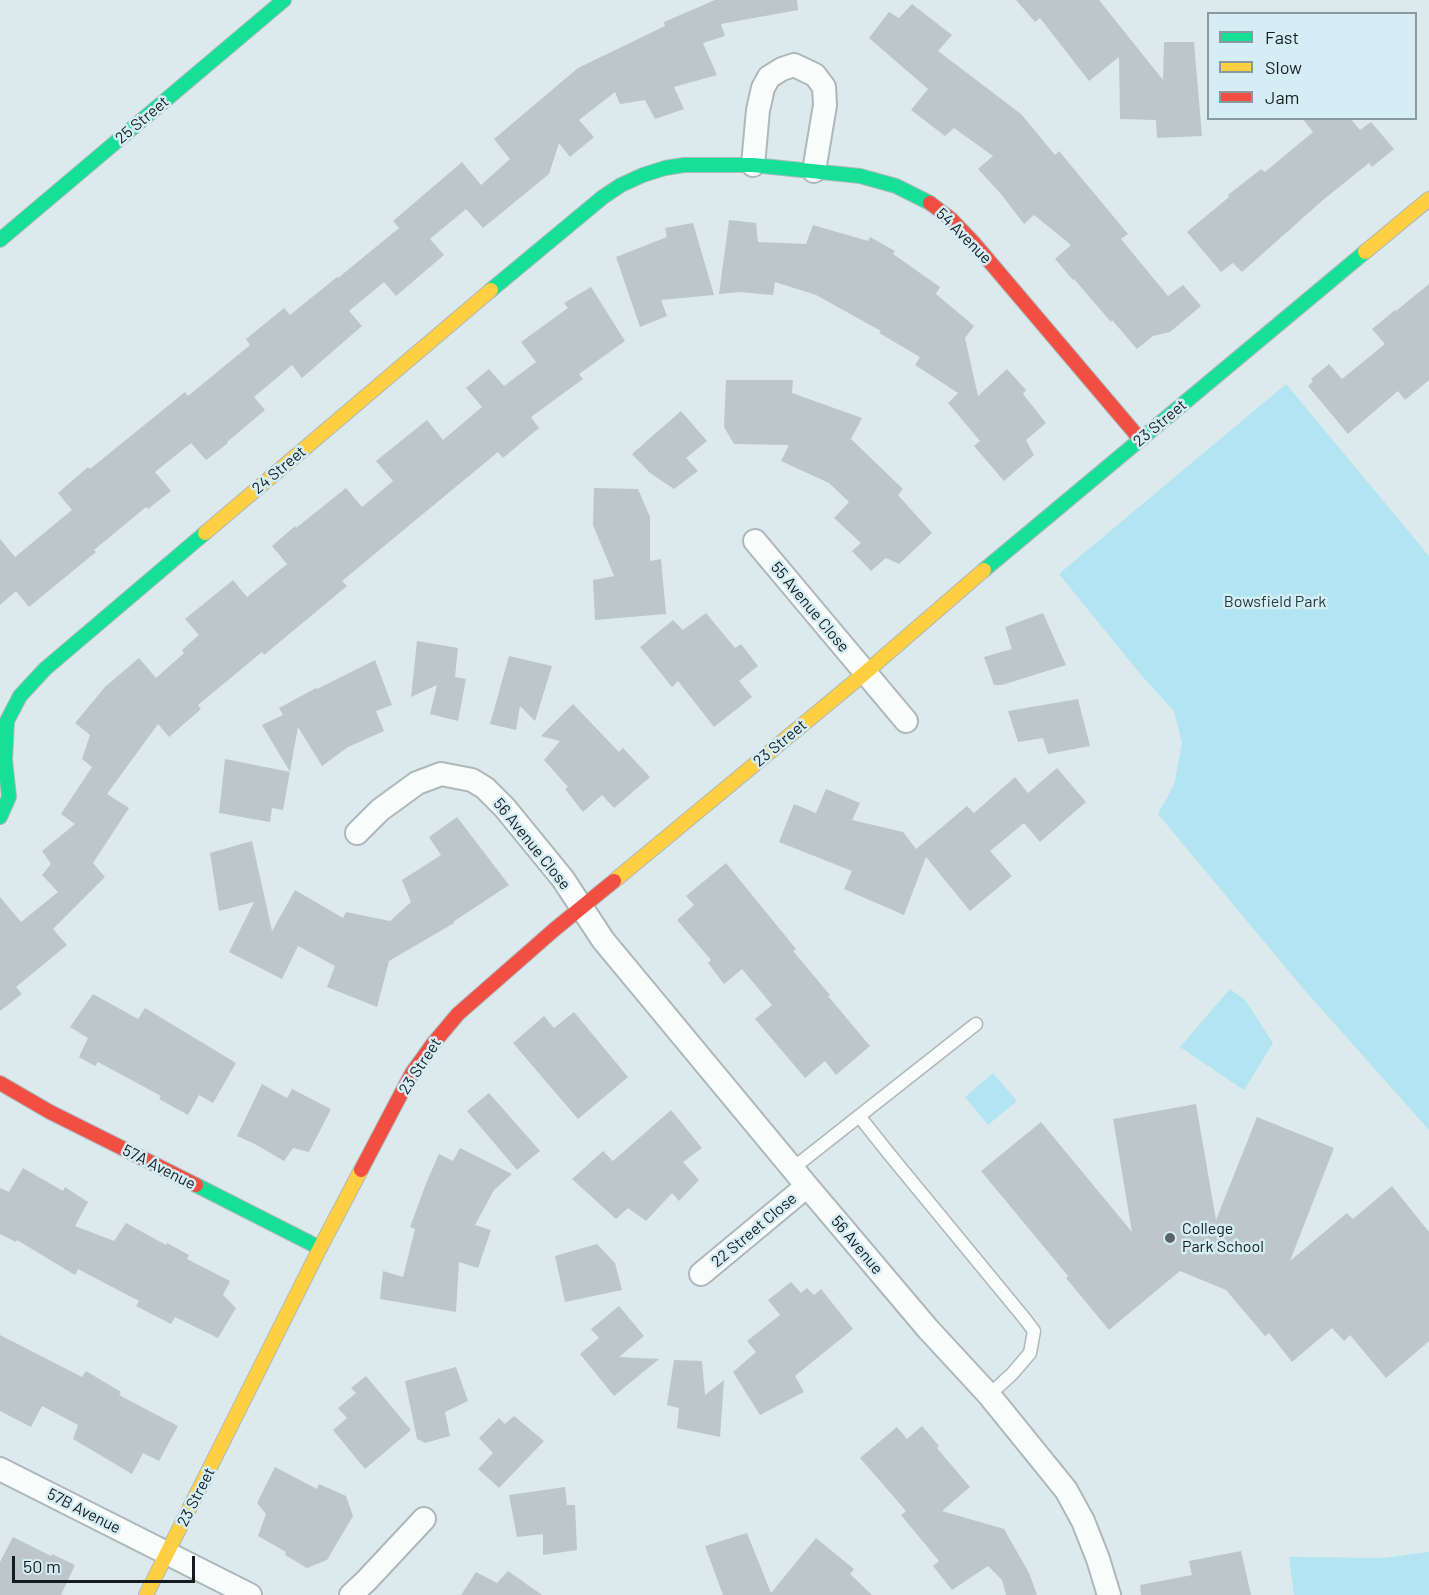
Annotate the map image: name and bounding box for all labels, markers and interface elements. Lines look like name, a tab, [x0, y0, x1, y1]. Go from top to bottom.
legend	[1207, 12, 1417, 120]
text: Fast	[1265, 26, 1299, 48]
text: Slow	[1265, 56, 1302, 78]
text: Jam	[1265, 86, 1299, 108]
street label: 25 Street	[111, 92, 173, 148]
street label: 54 Avenue	[932, 204, 996, 268]
street label: 23 Street	[1129, 395, 1191, 451]
street label: 24 Street	[248, 442, 310, 498]
street label: 55 Avenue Close	[767, 558, 853, 656]
park label: Bowsfield Park	[1224, 592, 1326, 612]
street label: 23 Street	[749, 715, 811, 771]
street label: 56 Avenue Close	[489, 794, 575, 894]
street label: 23 Street	[395, 1034, 445, 1098]
street label: 57A Avenue	[119, 1140, 199, 1194]
street label: 22 Street Close	[707, 1189, 801, 1271]
street label: 56 Avenue	[827, 1212, 887, 1278]
place label: College Park School	[1182, 1219, 1264, 1257]
marker: College Park School	[1163, 1231, 1177, 1245]
street label: 23 Street	[173, 1464, 219, 1530]
street label: 57B Avenue	[44, 1484, 124, 1538]
scale bar	[15, 1544, 198, 1582]
text: 50 m	[23, 1555, 61, 1577]

